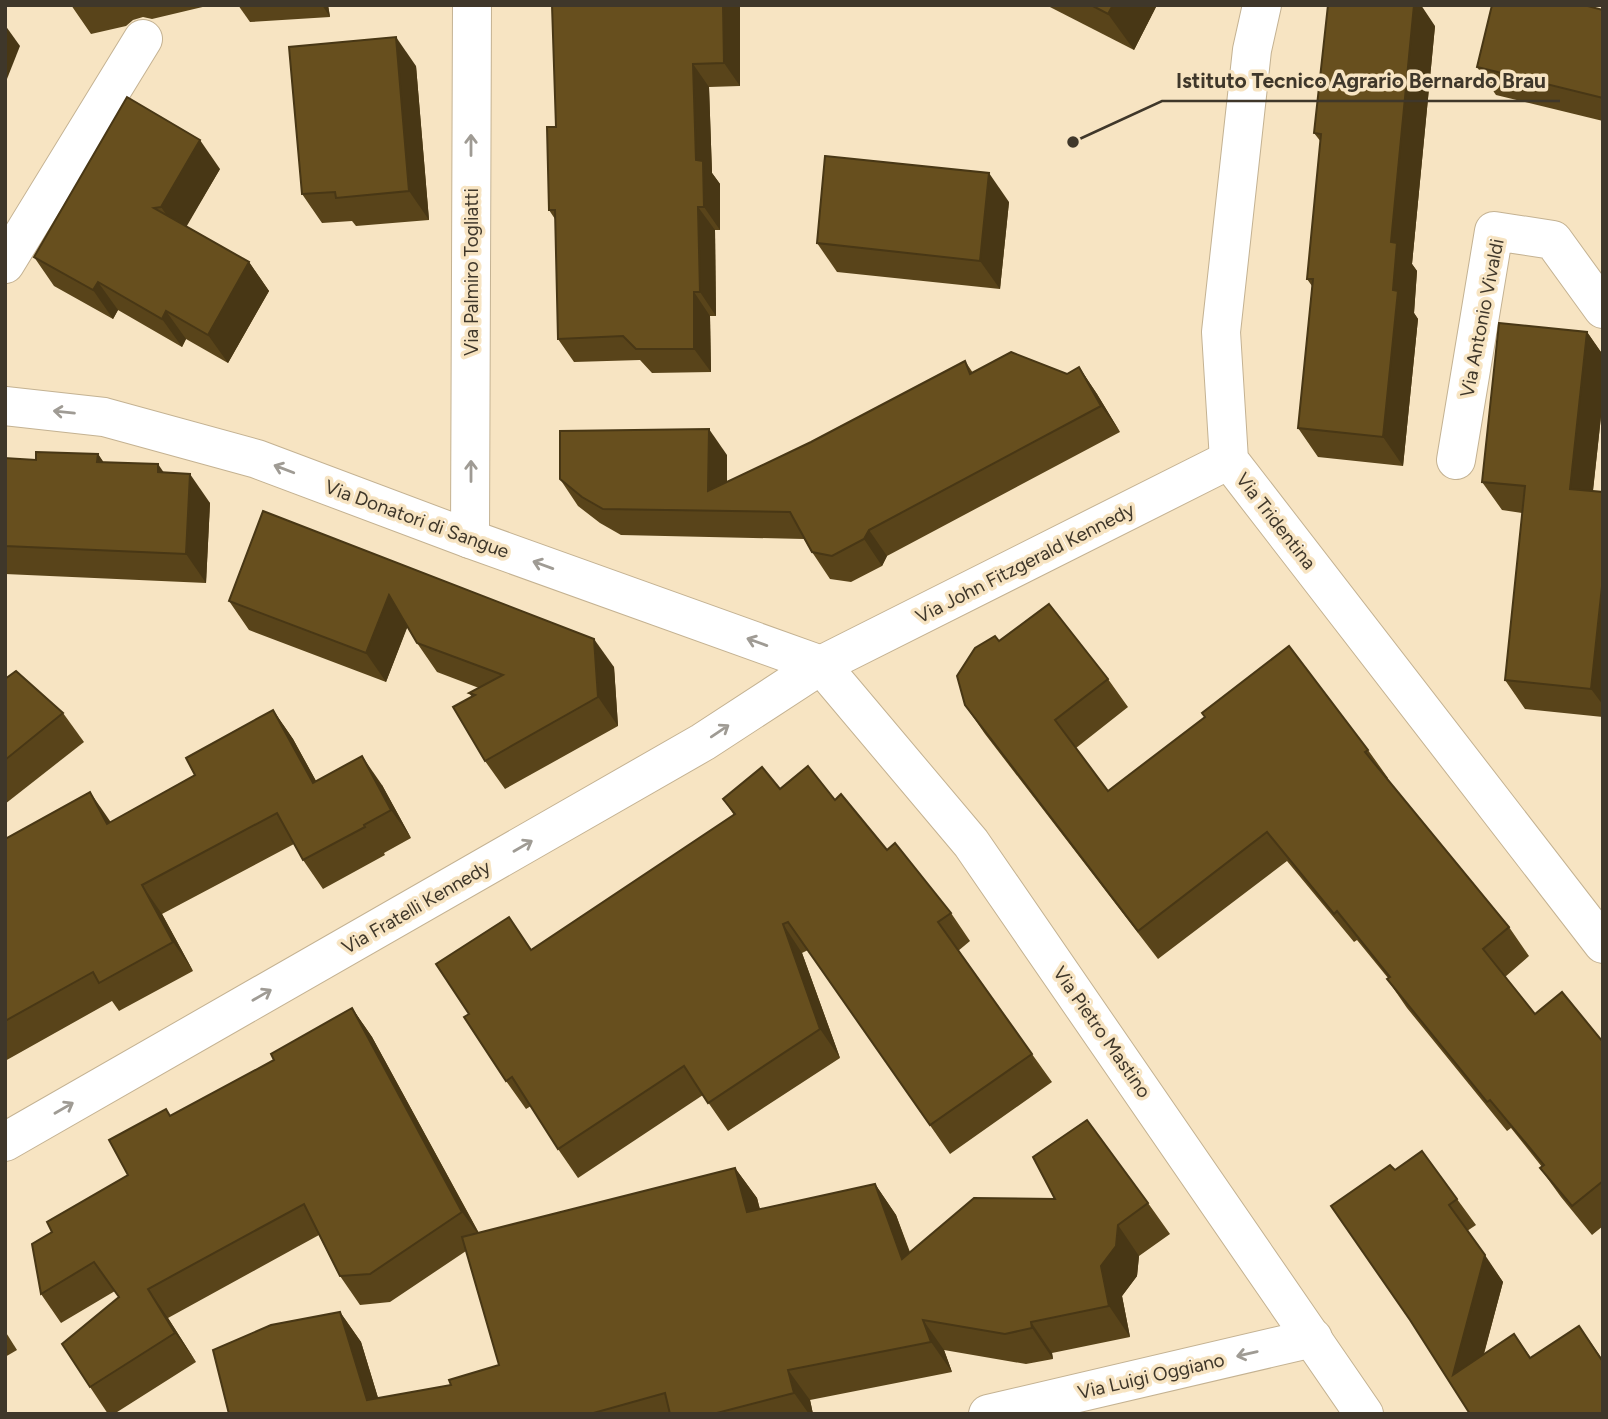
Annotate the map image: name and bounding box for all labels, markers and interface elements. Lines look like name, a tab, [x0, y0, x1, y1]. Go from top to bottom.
callout: Istituto Tecnico Agrario Bernardo Brau	[1162, 59, 1560, 101]
text: Istituto Tecnico Agrario Bernardo Brau	[1176, 68, 1546, 93]
one-way arrow	[464, 134, 478, 157]
street label: Via Palmiro Togliatti	[460, 188, 483, 356]
street label: Via Antonio Vivaldi	[1455, 237, 1509, 399]
one-way arrow	[53, 406, 76, 419]
one-way arrow	[464, 460, 478, 483]
one-way arrow	[273, 462, 295, 474]
street label: Via Tridentina	[1231, 468, 1321, 574]
street label: Via Donatori di Sangue	[322, 475, 512, 563]
street label: Via John Fitzgerald Kennedy	[912, 498, 1138, 628]
one-way arrow	[532, 558, 554, 570]
one-way arrow	[746, 635, 768, 647]
one-way arrow	[710, 724, 729, 739]
one-way arrow	[512, 839, 533, 852]
street label: Via Fratelli Kennedy	[338, 855, 494, 959]
street label: Via Pietro Mastino	[1048, 962, 1156, 1102]
one-way arrow	[251, 988, 272, 1001]
one-way arrow	[54, 1101, 74, 1115]
street label: Via Luigi Oggiano	[1075, 1348, 1227, 1404]
one-way arrow	[1236, 1348, 1259, 1361]

